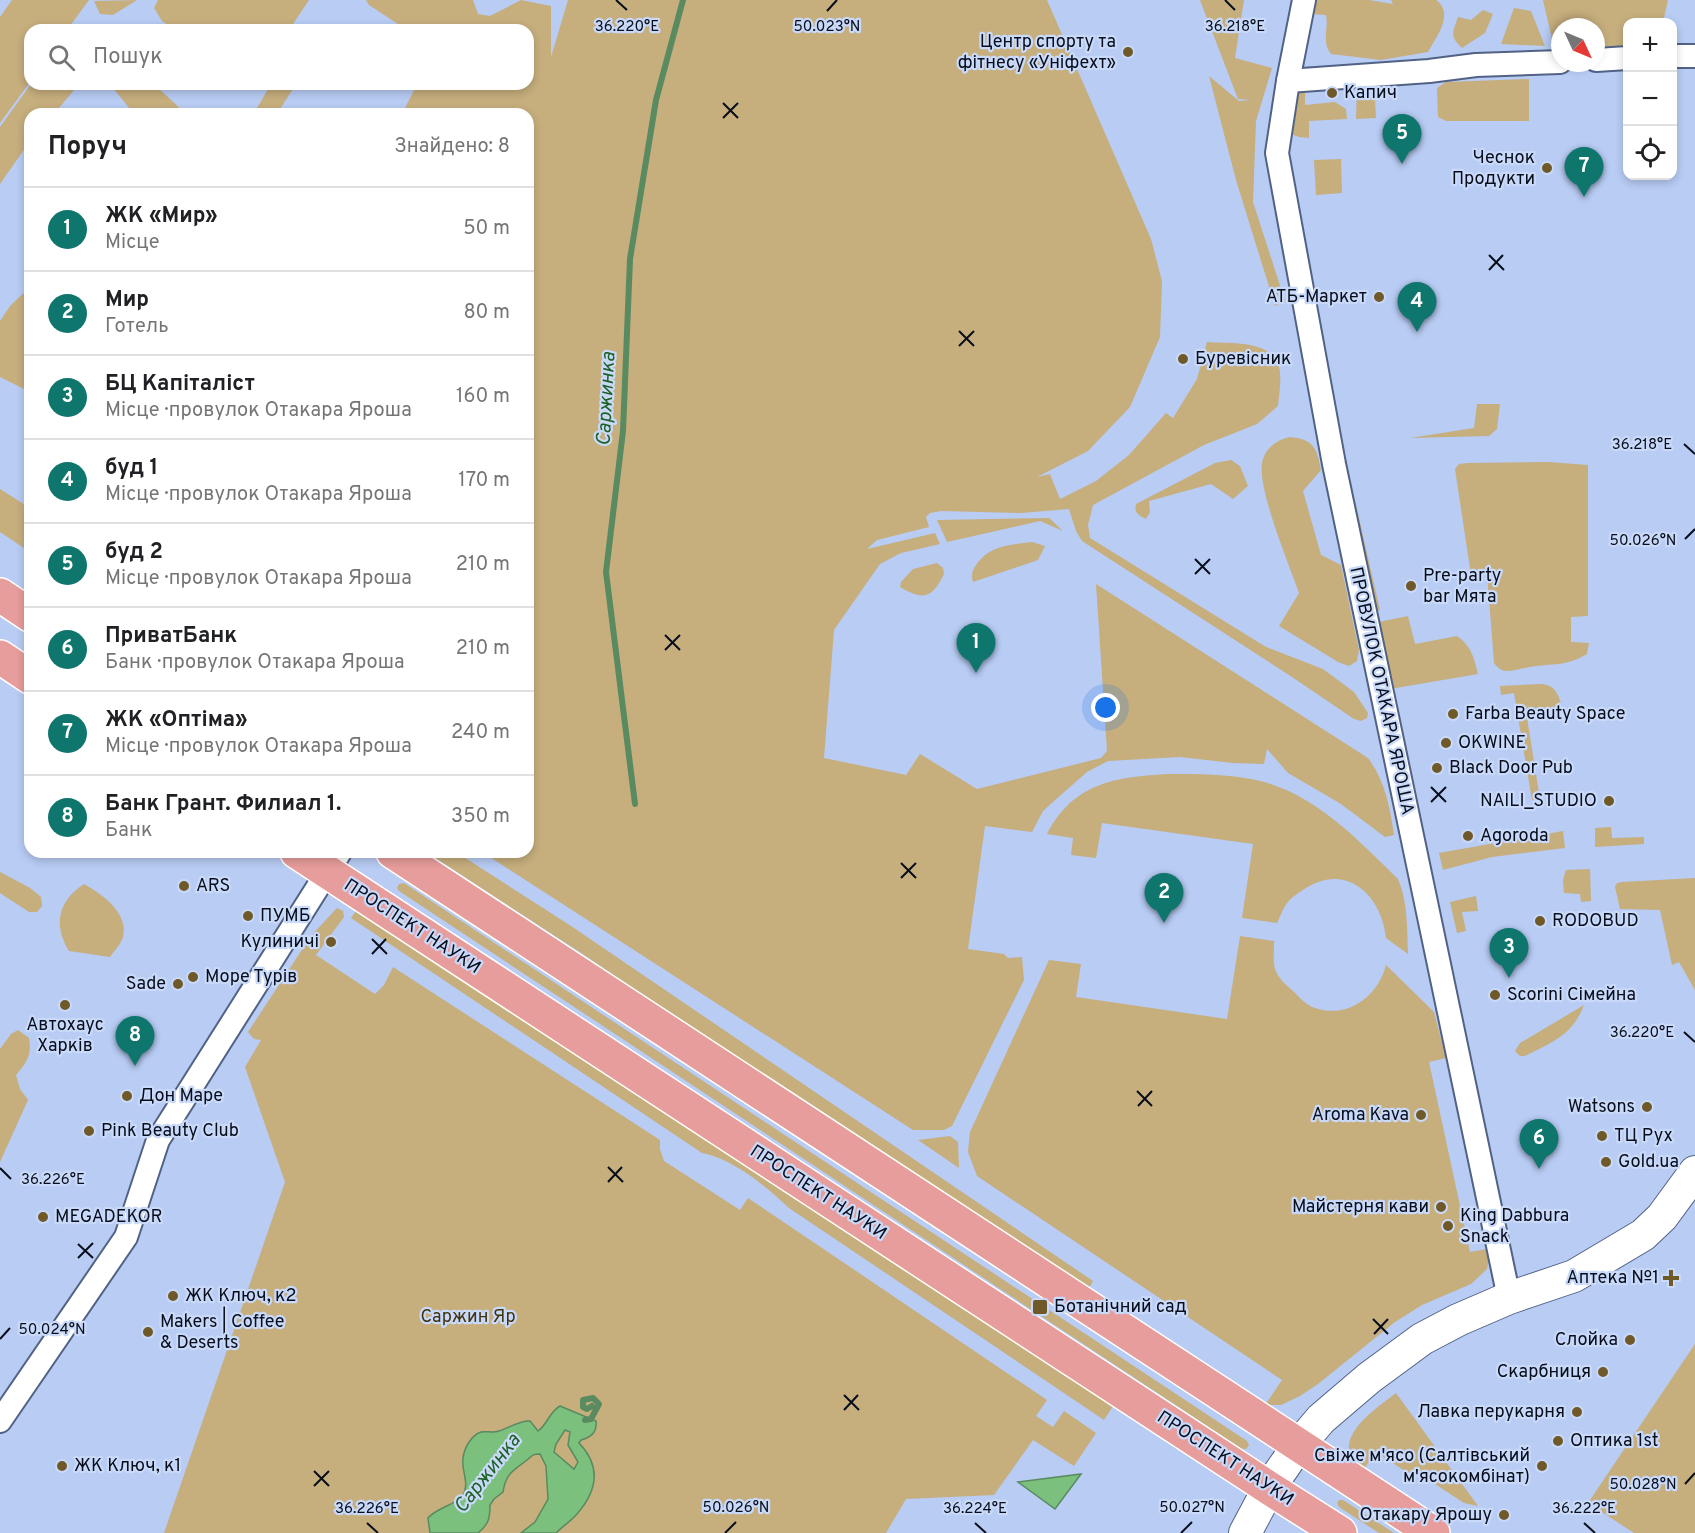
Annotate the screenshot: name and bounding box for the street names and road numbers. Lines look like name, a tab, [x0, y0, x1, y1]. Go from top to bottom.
street label: ПРОВУЛОК ОТАКАРА ЯРОША	[1343, 565, 1419, 817]
street label: ПРОСПЕКТ НАУКИ	[339, 874, 485, 980]
street label: ПРОСПЕКТ НАУКИ	[745, 1140, 891, 1246]
street label: ПРОСПЕКТ НАУКИ	[1152, 1406, 1298, 1512]

